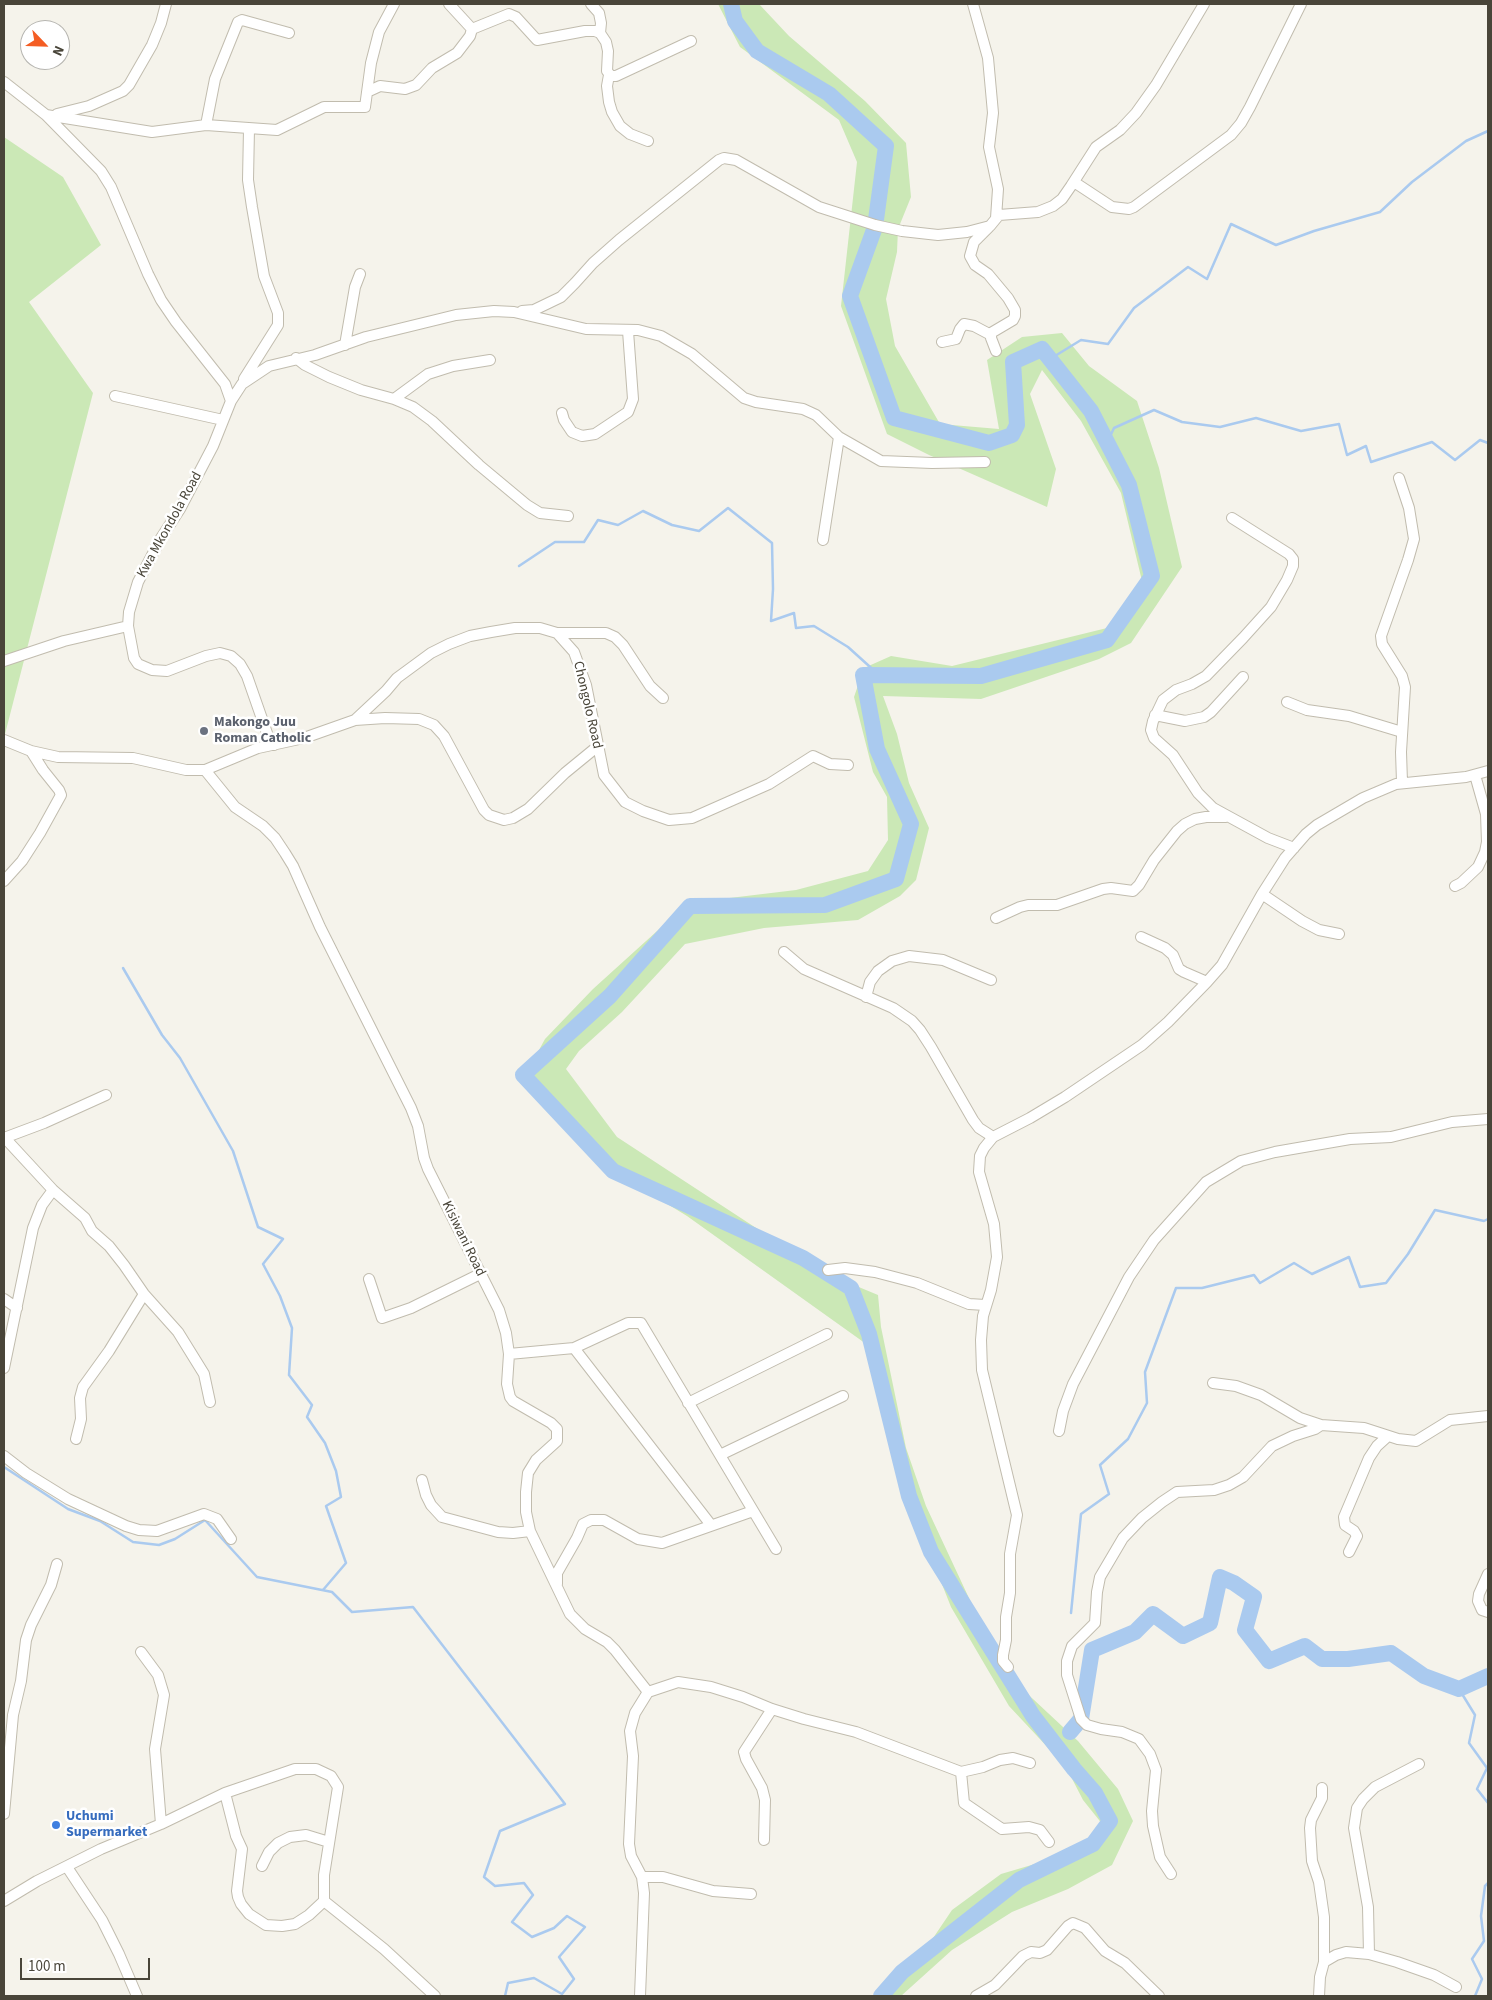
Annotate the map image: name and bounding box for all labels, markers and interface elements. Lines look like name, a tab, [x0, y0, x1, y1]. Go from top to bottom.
north arrow	[20, 20, 70, 70]
text: N	[47, 42, 69, 59]
street label: Kwa Mkondola Road	[134, 469, 206, 581]
street label: Chongolo Road	[569, 660, 605, 750]
place label: Makongo Juu Roman Catholic	[214, 715, 311, 748]
marker: Makongo Juu Roman Catholic	[198, 725, 210, 737]
street label: Kisiwani Road	[438, 1199, 488, 1279]
place label: Uchumi Supermarket	[66, 1809, 147, 1841]
marker: Uchumi Supermarket	[50, 1819, 62, 1831]
scale bar	[22, 1948, 152, 1980]
text: 100 m	[28, 1956, 66, 1977]

